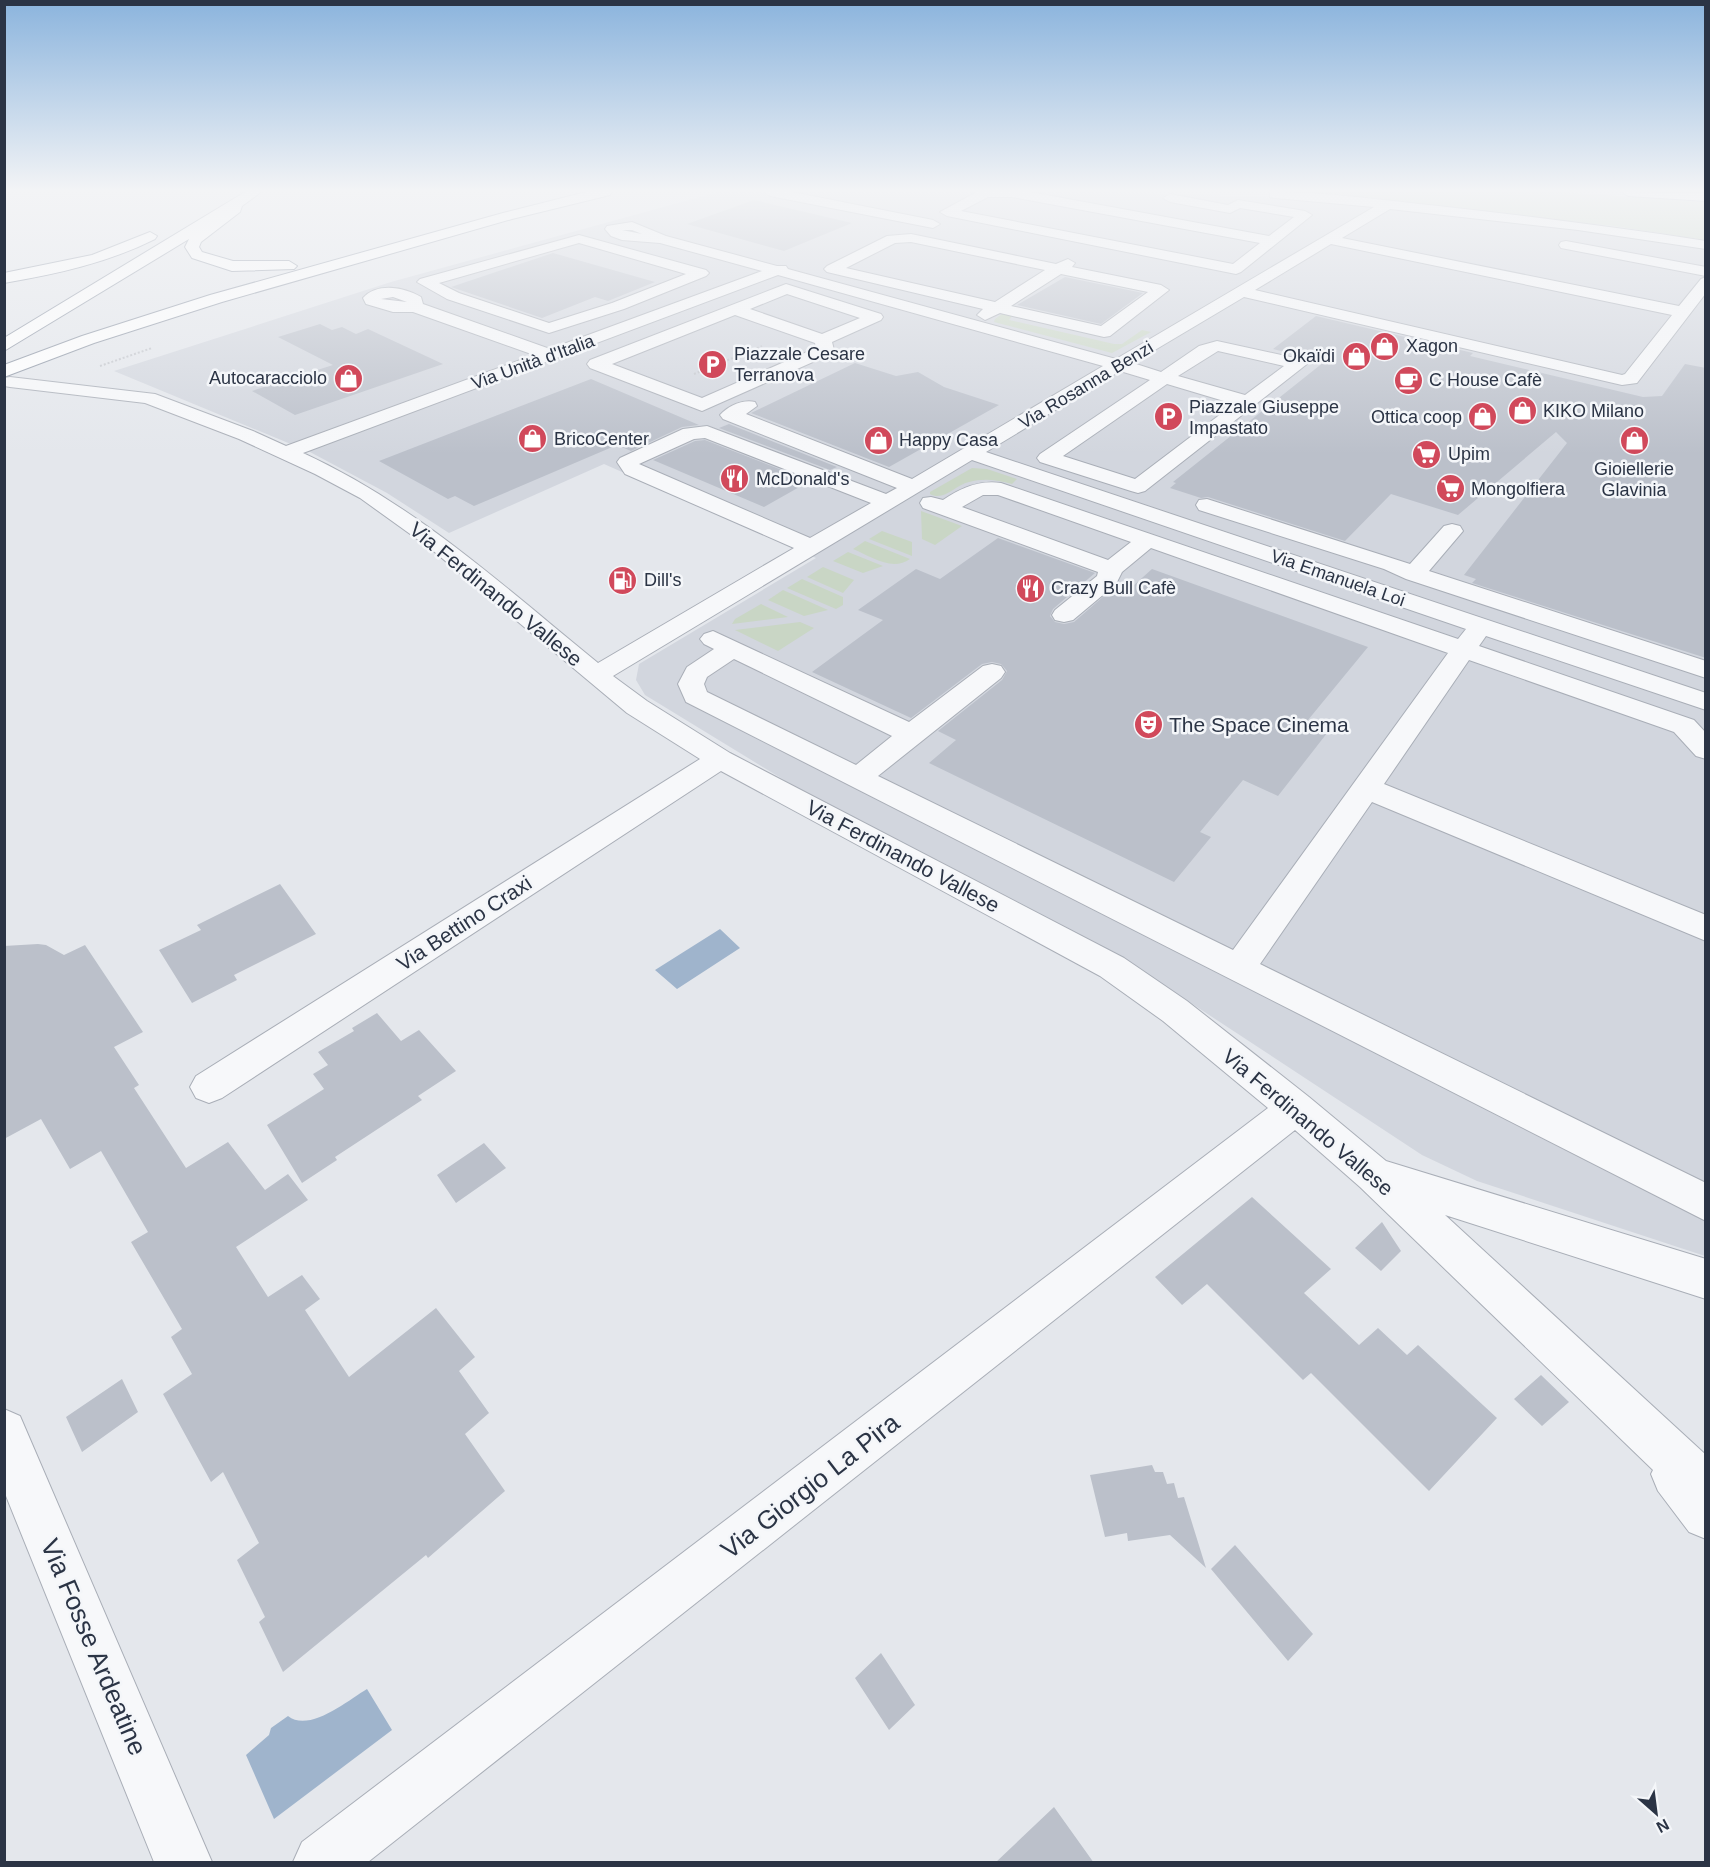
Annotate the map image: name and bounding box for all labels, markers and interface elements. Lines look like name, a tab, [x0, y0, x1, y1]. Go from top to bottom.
street label: Via Unità d'Italia	[469, 330, 598, 393]
shop icon: Xagon	[1369, 330, 1401, 362]
place label: Xagon	[1406, 336, 1458, 356]
street label: Via Rosanna Benzi	[1015, 337, 1157, 433]
shop icon: Okaïdi	[1340, 340, 1372, 372]
place label: Piazzale Cesare Terranova	[734, 344, 865, 385]
place label: Okaïdi	[1283, 346, 1335, 366]
parking icon: Piazzale Cesare Terranova	[697, 348, 729, 380]
shop icon: Autocaracciolo	[332, 362, 364, 394]
cafe icon: C House Cafè	[1392, 364, 1424, 396]
place label: Autocaracciolo	[209, 368, 327, 388]
place label: C House Cafè	[1429, 370, 1542, 390]
shop icon: KIKO Milano	[1506, 395, 1538, 427]
place label: Piazzale Giuseppe Impastato	[1189, 397, 1339, 438]
parking icon: Piazzale Giuseppe Impastato	[1152, 401, 1184, 433]
shop icon: Ottica coop	[1467, 401, 1499, 433]
place label: KIKO Milano	[1543, 401, 1644, 421]
place label: Ottica coop	[1371, 407, 1462, 427]
shop icon: BricoCenter	[517, 423, 549, 455]
shop icon: Happy Casa	[862, 424, 894, 456]
shop icon: Gioiellerie Glavinia	[1618, 424, 1650, 456]
place label: BricoCenter	[554, 429, 649, 449]
place label: Happy Casa	[899, 430, 999, 450]
supermarket icon: Upim	[1411, 438, 1443, 470]
place label: Upim	[1448, 444, 1490, 464]
place label: Gioiellerie Glavinia	[1594, 459, 1674, 500]
restaurant icon: McDonald's	[719, 463, 751, 495]
place label: McDonald's	[756, 469, 849, 489]
supermarket icon: Mongolfiera	[1434, 473, 1466, 505]
place label: Mongolfiera	[1471, 479, 1566, 499]
street label: Via Ferdinando Vallese	[405, 517, 587, 671]
street label: Via Emanuela Loi	[1268, 546, 1408, 610]
fuel station icon: Dill's	[607, 564, 639, 596]
place label: Dill's	[644, 570, 681, 590]
restaurant icon: Crazy Bull Cafè	[1014, 572, 1046, 604]
place label: Crazy Bull Cafè	[1051, 578, 1176, 598]
theatre icon: The Space Cinema	[1132, 708, 1164, 740]
place label: The Space Cinema	[1169, 713, 1349, 736]
street label: Via Ferdinando Vallese	[803, 795, 1003, 917]
street label: Via Bettino Craxi	[392, 871, 536, 975]
street label: Via Ferdinando Vallese	[1218, 1044, 1398, 1200]
street label: Via Giorgio La Pira	[715, 1407, 905, 1565]
street label: Via Fosse Ardeatine	[35, 1534, 153, 1760]
north arrow	[1626, 1783, 1686, 1843]
text: N	[1654, 1816, 1672, 1836]

